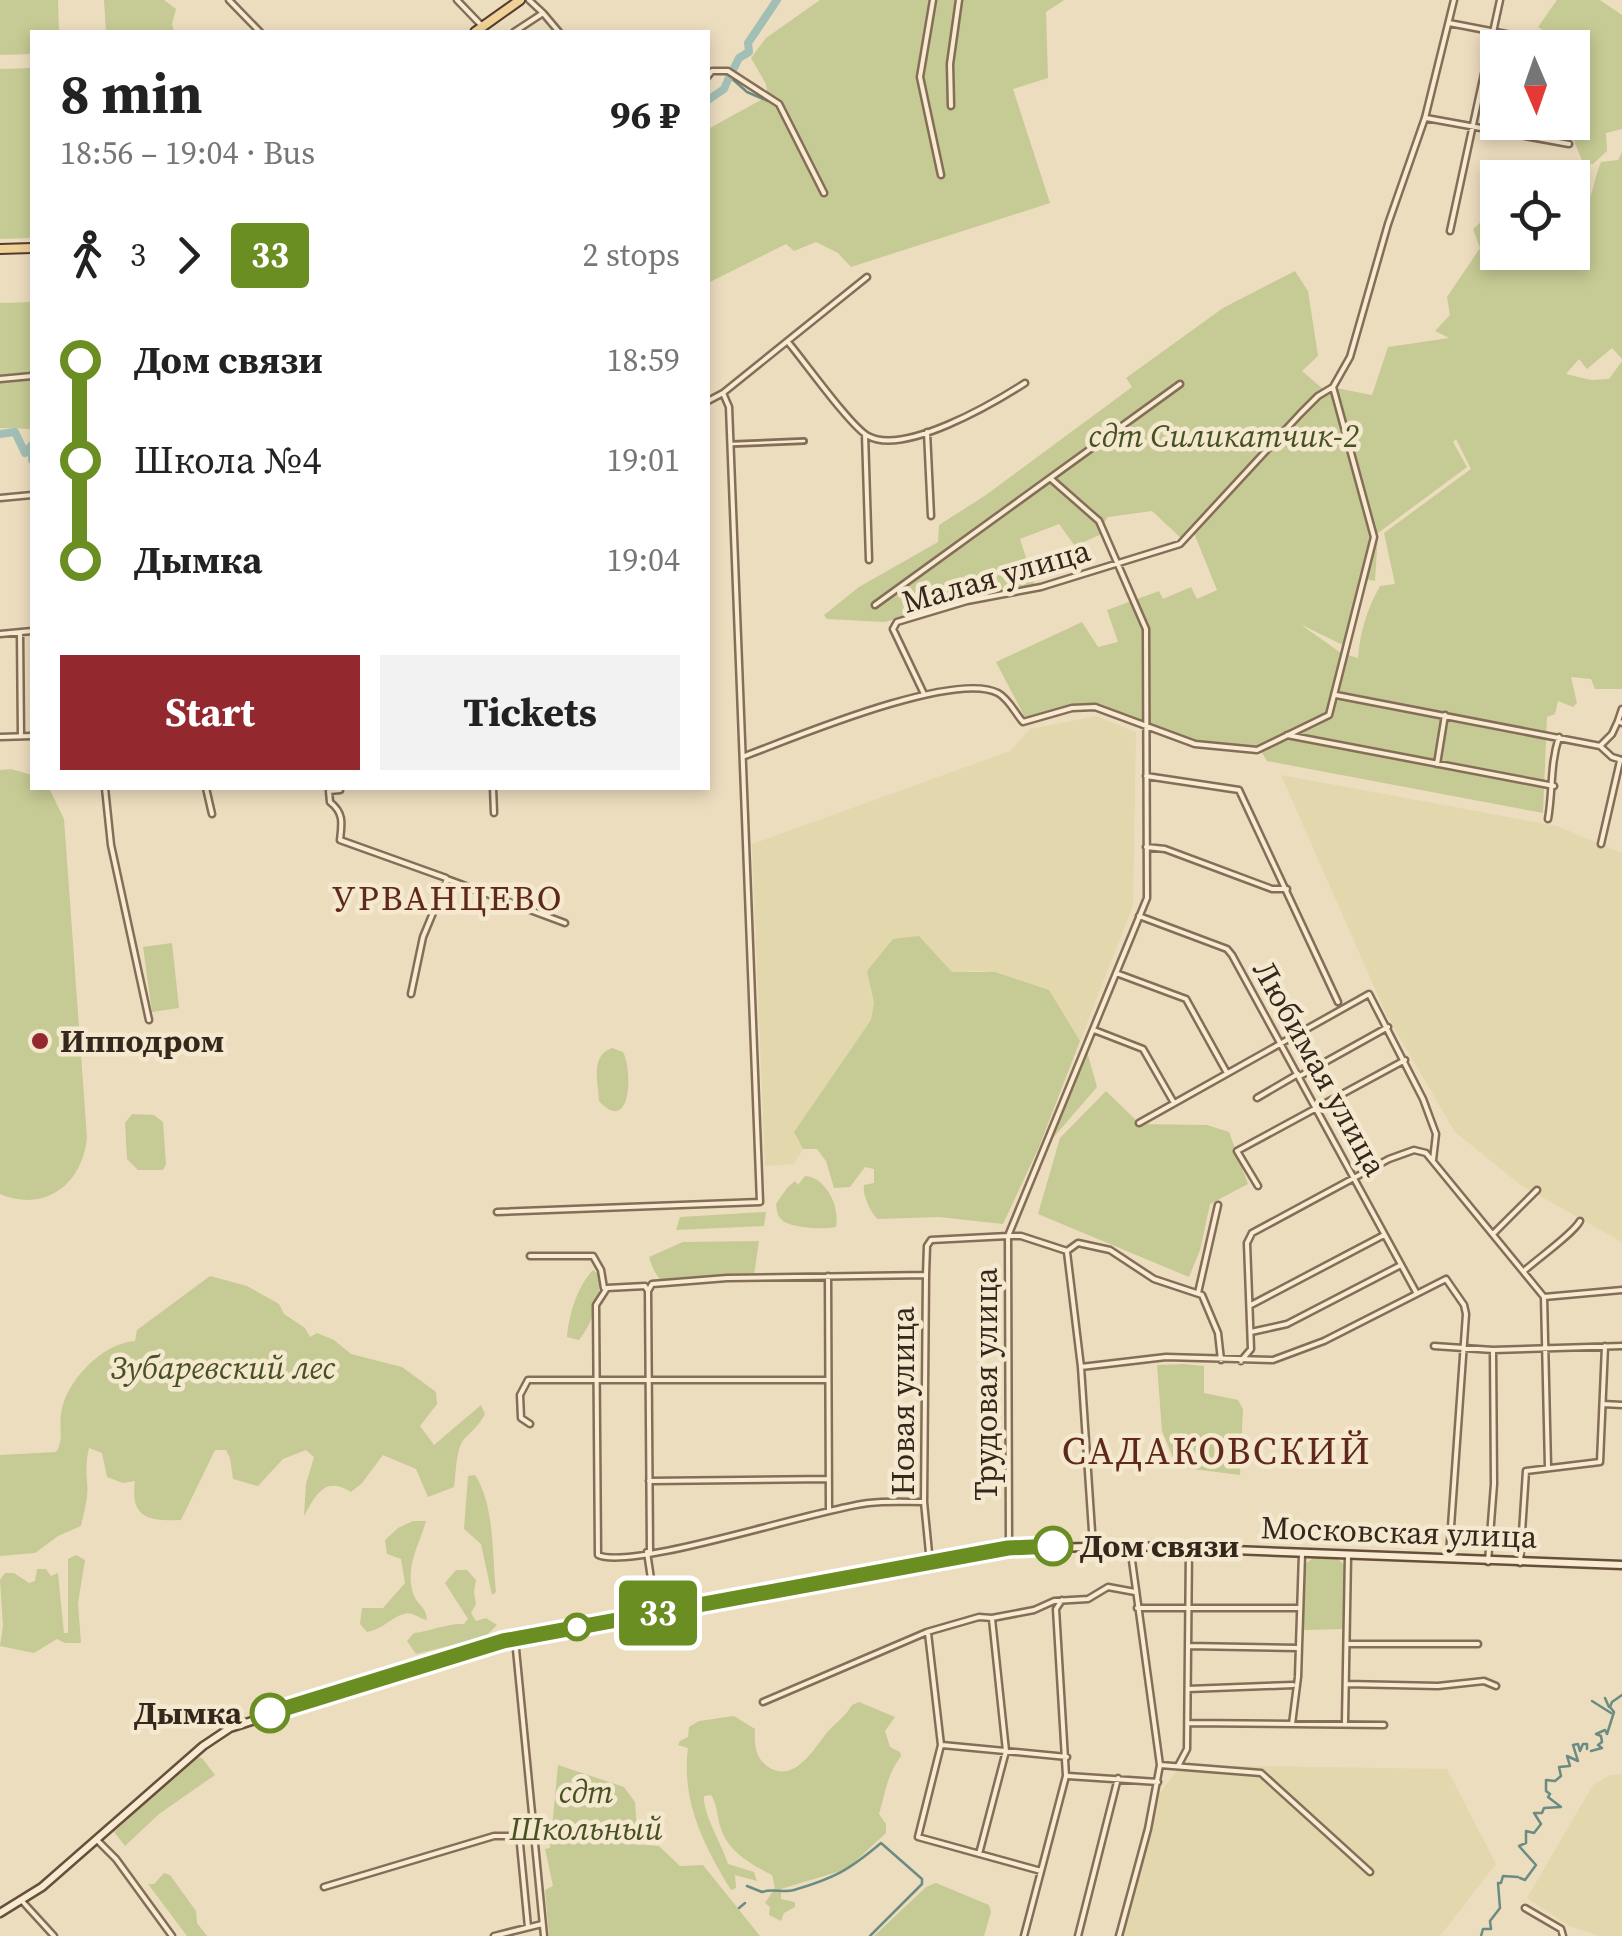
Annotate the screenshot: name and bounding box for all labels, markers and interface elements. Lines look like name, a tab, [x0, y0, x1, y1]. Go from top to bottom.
north arrow	[1480, 30, 1590, 140]
map controls	[1480, 30, 1590, 270]
text: 8 min	[60, 56, 203, 131]
text: 96 ₽	[610, 89, 680, 141]
text: 18:56 – 19:04 · Bus	[60, 131, 315, 175]
button: locate	[1480, 160, 1590, 270]
icon: walk	[60, 228, 115, 283]
icon: forward	[161, 228, 216, 283]
text: 33	[251, 231, 289, 279]
text: 3	[130, 233, 146, 277]
text: 2 stops	[582, 233, 680, 277]
text: Дом связи	[134, 334, 323, 386]
text: 18:59	[606, 338, 680, 382]
park label: сдт Силикатчик-2	[1089, 414, 1359, 458]
text: Школа №4	[134, 434, 321, 486]
text: 19:01	[606, 438, 680, 482]
street label: Малая улица	[897, 528, 1096, 624]
text: Дымка	[134, 534, 262, 586]
text: 19:04	[606, 538, 680, 582]
button: Start	[60, 655, 360, 770]
button: Tickets	[380, 655, 680, 770]
district label: УРВАНЦЕВО	[332, 874, 564, 922]
street label: Любимая улица	[1242, 952, 1398, 1184]
place label: Ипподром	[60, 1019, 224, 1063]
marker: Ипподром	[29, 1030, 51, 1052]
street label: Трудовая улица	[964, 1267, 1008, 1501]
street label: Новая улица	[881, 1306, 925, 1496]
park label: Зубаревский лес	[110, 1346, 336, 1390]
district label: САДАКОВСКИЙ	[1062, 1425, 1372, 1477]
street label: Московская улица	[1260, 1505, 1539, 1559]
place label: Дом связи	[1080, 1524, 1239, 1568]
marker: Дом связи	[1034, 1527, 1072, 1565]
line badge: 33	[613, 1580, 703, 1646]
text: 33	[639, 1589, 677, 1637]
unlabelled marker	[564, 1614, 590, 1640]
place label: Дымка	[134, 1691, 243, 1735]
marker: Дымка	[251, 1694, 289, 1732]
park label: сдт Школьный	[508, 1770, 663, 1851]

